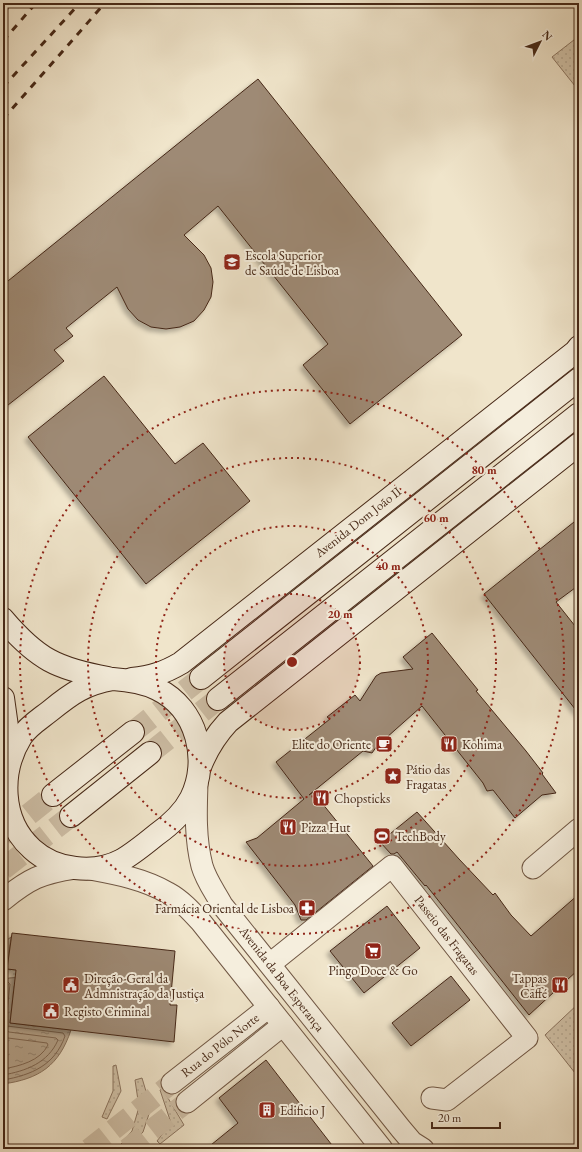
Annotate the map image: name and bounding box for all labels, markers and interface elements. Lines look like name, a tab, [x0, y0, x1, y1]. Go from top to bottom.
north arrow	[520, 22, 560, 62]
text: N	[539, 27, 556, 43]
place label: Escola Superior de Saúde de Lisboa	[245, 247, 340, 279]
school or university icon: Escola Superior de Saúde de Lisboa	[222, 252, 242, 272]
text: 80 m	[471, 462, 497, 478]
street label: Avenida Dom João II	[310, 482, 405, 562]
text: 60 m	[423, 510, 449, 526]
text: 40 m	[375, 558, 401, 574]
text: 20 m	[327, 606, 353, 622]
centre of rings	[285, 655, 299, 669]
cafe icon: Elite do Oriente	[374, 734, 394, 754]
restaurant icon: Kohima	[439, 734, 459, 754]
place label: Elite do Oriente	[291, 736, 371, 753]
place label: Kohima	[462, 736, 503, 753]
place label: Pátio das Fragatas	[406, 761, 450, 793]
place icon: Pátio das Fragatas	[383, 766, 403, 786]
restaurant icon: Chopsticks	[311, 788, 331, 808]
place label: Chopsticks	[334, 790, 390, 807]
restaurant icon: Pizza Hut	[278, 817, 298, 837]
place label: Pizza Hut	[301, 819, 350, 836]
sports icon: TechBody	[372, 826, 392, 846]
place label: TechBody	[395, 828, 446, 845]
street label: Passeio das Fragatas	[411, 892, 483, 978]
pharmacy icon: Farmácia Oriental de Lisboa	[297, 898, 317, 918]
place label: Farmácia Oriental de Lisboa	[155, 900, 295, 917]
street label: Avenida da Boa Esperança	[235, 922, 329, 1036]
supermarket icon: Pingo Doce & Go	[363, 941, 383, 961]
place label: Pingo Doce & Go	[328, 962, 418, 979]
place label: Direção-Geral da Admnistração da Justiça	[83, 970, 205, 1002]
place label: Tappas Caffé	[512, 970, 547, 1002]
public building icon: Direção-Geral da Admnistração da Justiça	[61, 975, 81, 995]
restaurant icon: Tappas Caffé	[550, 975, 570, 995]
public building icon: Registo Criminal	[41, 1001, 61, 1021]
place label: Registo Criminal	[64, 1003, 150, 1020]
street label: Rua do Pólo Norte	[177, 1009, 263, 1081]
building icon: Edificio J	[257, 1100, 277, 1120]
place label: Edificio J	[280, 1102, 325, 1119]
scale bar	[432, 1104, 500, 1130]
text: 20 m	[438, 1110, 462, 1126]

